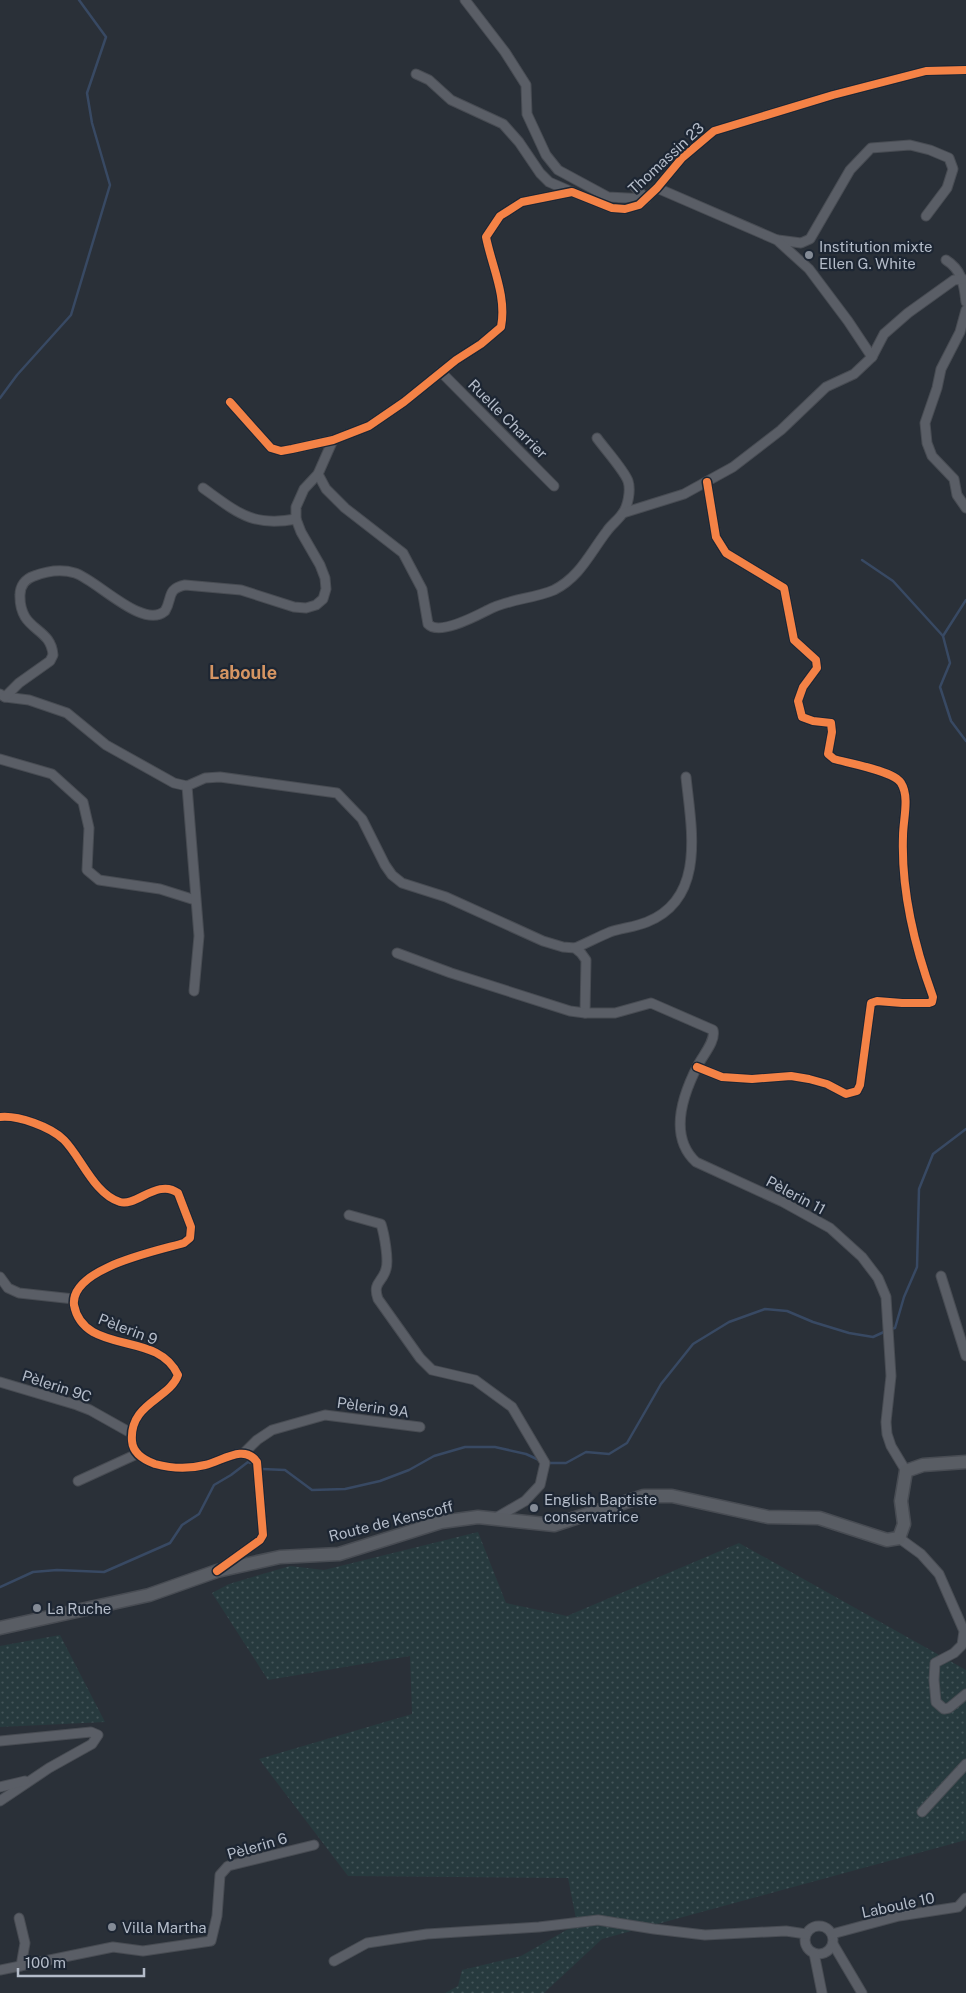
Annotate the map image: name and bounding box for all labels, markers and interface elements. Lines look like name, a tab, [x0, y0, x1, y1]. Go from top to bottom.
street label: Thomassin 23	[625, 119, 707, 197]
place label: Institution mixte Ellen G. White	[819, 238, 933, 272]
marker: Institution mixte Ellen G. White	[803, 249, 815, 261]
street label: Ruelle Charrier	[465, 376, 551, 462]
district label: Laboule	[209, 662, 277, 683]
street label: Pèlerin 11	[763, 1172, 829, 1218]
street label: Pèlerin 9	[96, 1310, 160, 1348]
street label: Pèlerin 9C	[20, 1367, 94, 1405]
street label: Pèlerin 9A	[336, 1394, 410, 1421]
place label: English Baptiste conservatrice	[544, 1491, 657, 1525]
street label: Route de Kenscoff	[327, 1497, 455, 1545]
marker: English Baptiste conservatrice	[528, 1502, 540, 1514]
place label: La Ruche	[47, 1600, 111, 1617]
marker: La Ruche	[31, 1602, 43, 1614]
street label: Pèlerin 6	[225, 1829, 289, 1863]
street label: Laboule 10	[860, 1889, 936, 1921]
place label: Villa Martha	[122, 1919, 207, 1936]
marker: Villa Martha	[106, 1921, 118, 1933]
scale bar	[18, 1946, 144, 1978]
text: 100 m	[25, 1954, 66, 1971]

